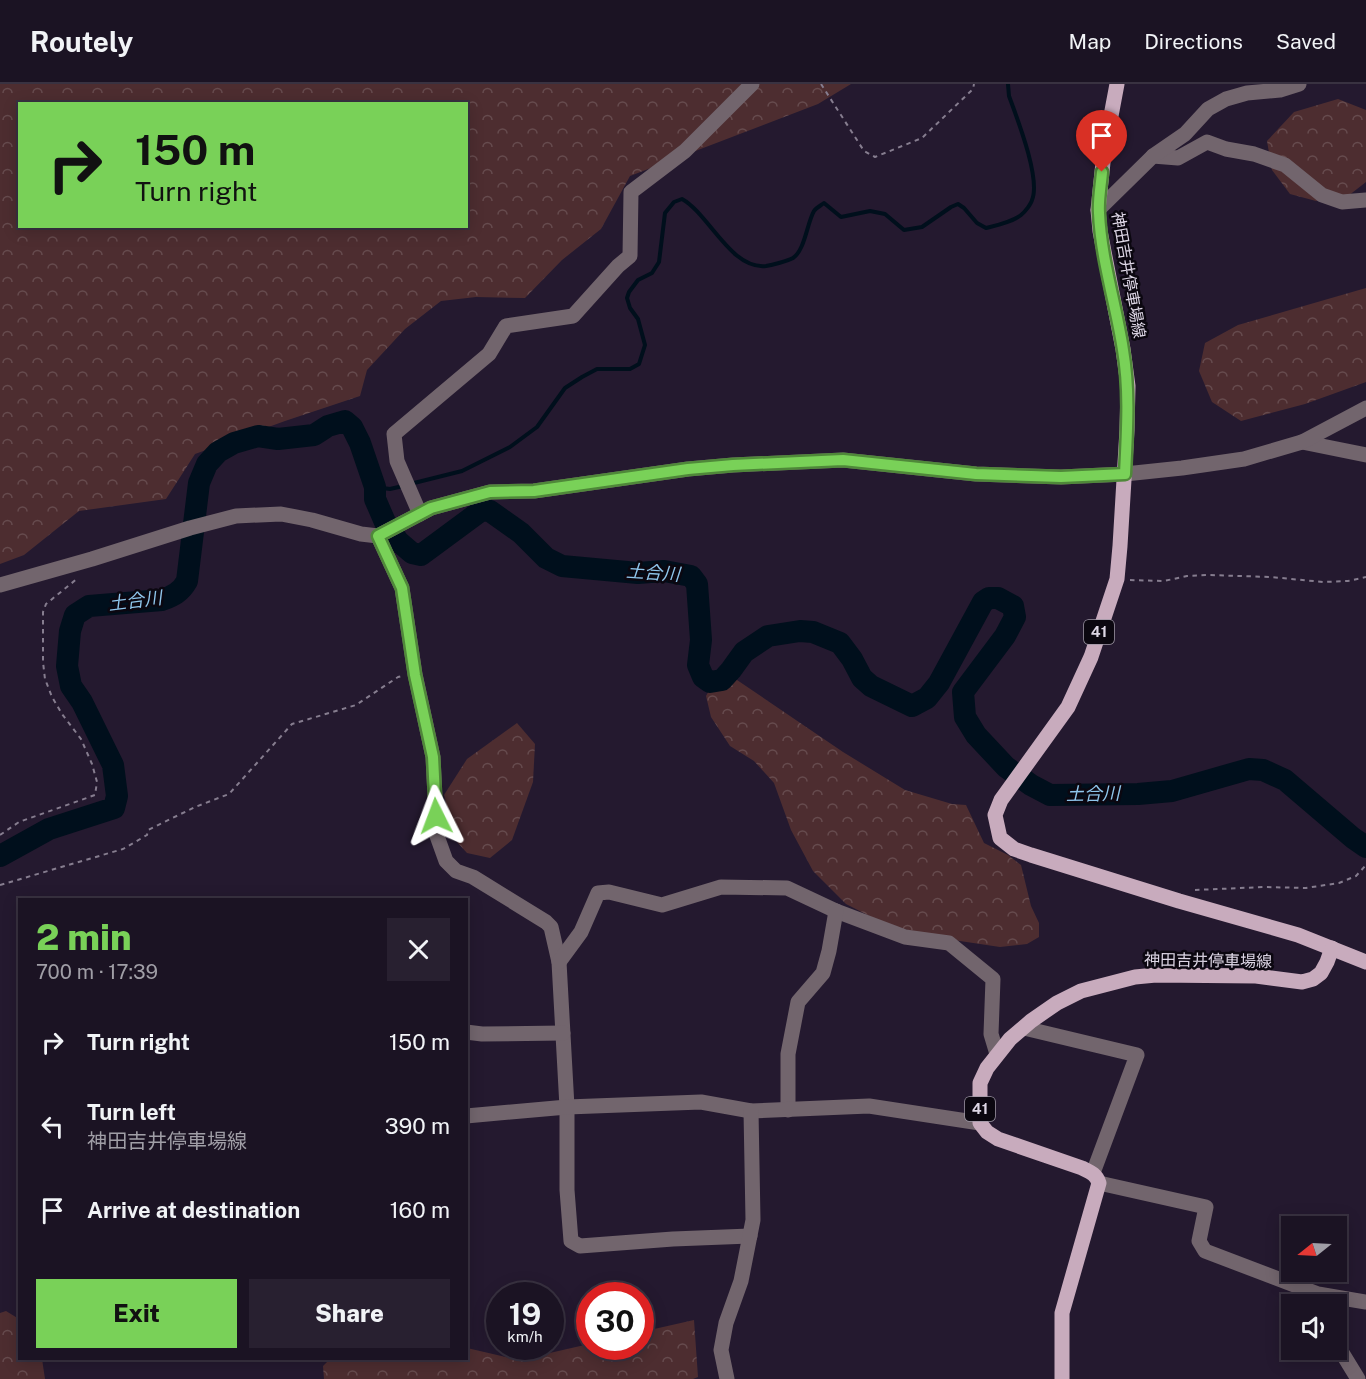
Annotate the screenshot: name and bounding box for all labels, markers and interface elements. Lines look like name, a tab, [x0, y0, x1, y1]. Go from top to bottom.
text: Routely	[30, 25, 133, 58]
text: Map	[1069, 29, 1111, 54]
text: Directions	[1144, 29, 1243, 54]
text: Saved	[1276, 29, 1336, 54]
pin	[1076, 110, 1127, 172]
icon: arrive	[1085, 119, 1118, 152]
text: 150 m	[135, 125, 255, 174]
icon: right	[36, 126, 114, 204]
text: Turn right	[135, 175, 258, 207]
street label: 神田吉井停車場線	[1108, 210, 1149, 340]
water label: 土合川	[625, 560, 683, 585]
water label: 土合川	[107, 587, 165, 614]
road number: 41	[1084, 620, 1114, 644]
water label: 土合川	[1066, 782, 1122, 804]
position arrow	[404, 784, 468, 848]
text: 2 min	[36, 916, 132, 958]
button: close	[387, 918, 450, 981]
street label: 神田吉井停車場線	[1144, 950, 1272, 971]
text: 700 m · 17:39	[36, 960, 158, 984]
icon: right	[36, 1026, 69, 1059]
text: Turn right	[87, 1029, 190, 1055]
text: 150 m	[389, 1029, 450, 1055]
road number: 41	[965, 1097, 995, 1121]
text: Turn left	[87, 1099, 176, 1125]
icon: left	[36, 1110, 69, 1143]
text: 390 m	[385, 1113, 450, 1139]
text: 神田吉井停車場線	[87, 1129, 247, 1153]
icon: arrive	[36, 1194, 69, 1227]
text: Arrive at destination	[87, 1197, 300, 1223]
text: 160 m	[390, 1197, 450, 1223]
north arrow	[1281, 1216, 1347, 1282]
map controls	[1281, 1216, 1347, 1360]
button: Exit	[36, 1279, 237, 1348]
button: Share	[249, 1279, 450, 1348]
speed limit sign: 30	[576, 1282, 654, 1360]
button: sound	[1281, 1294, 1347, 1360]
text: 19	[509, 1296, 541, 1332]
text: km/h	[507, 1328, 543, 1345]

